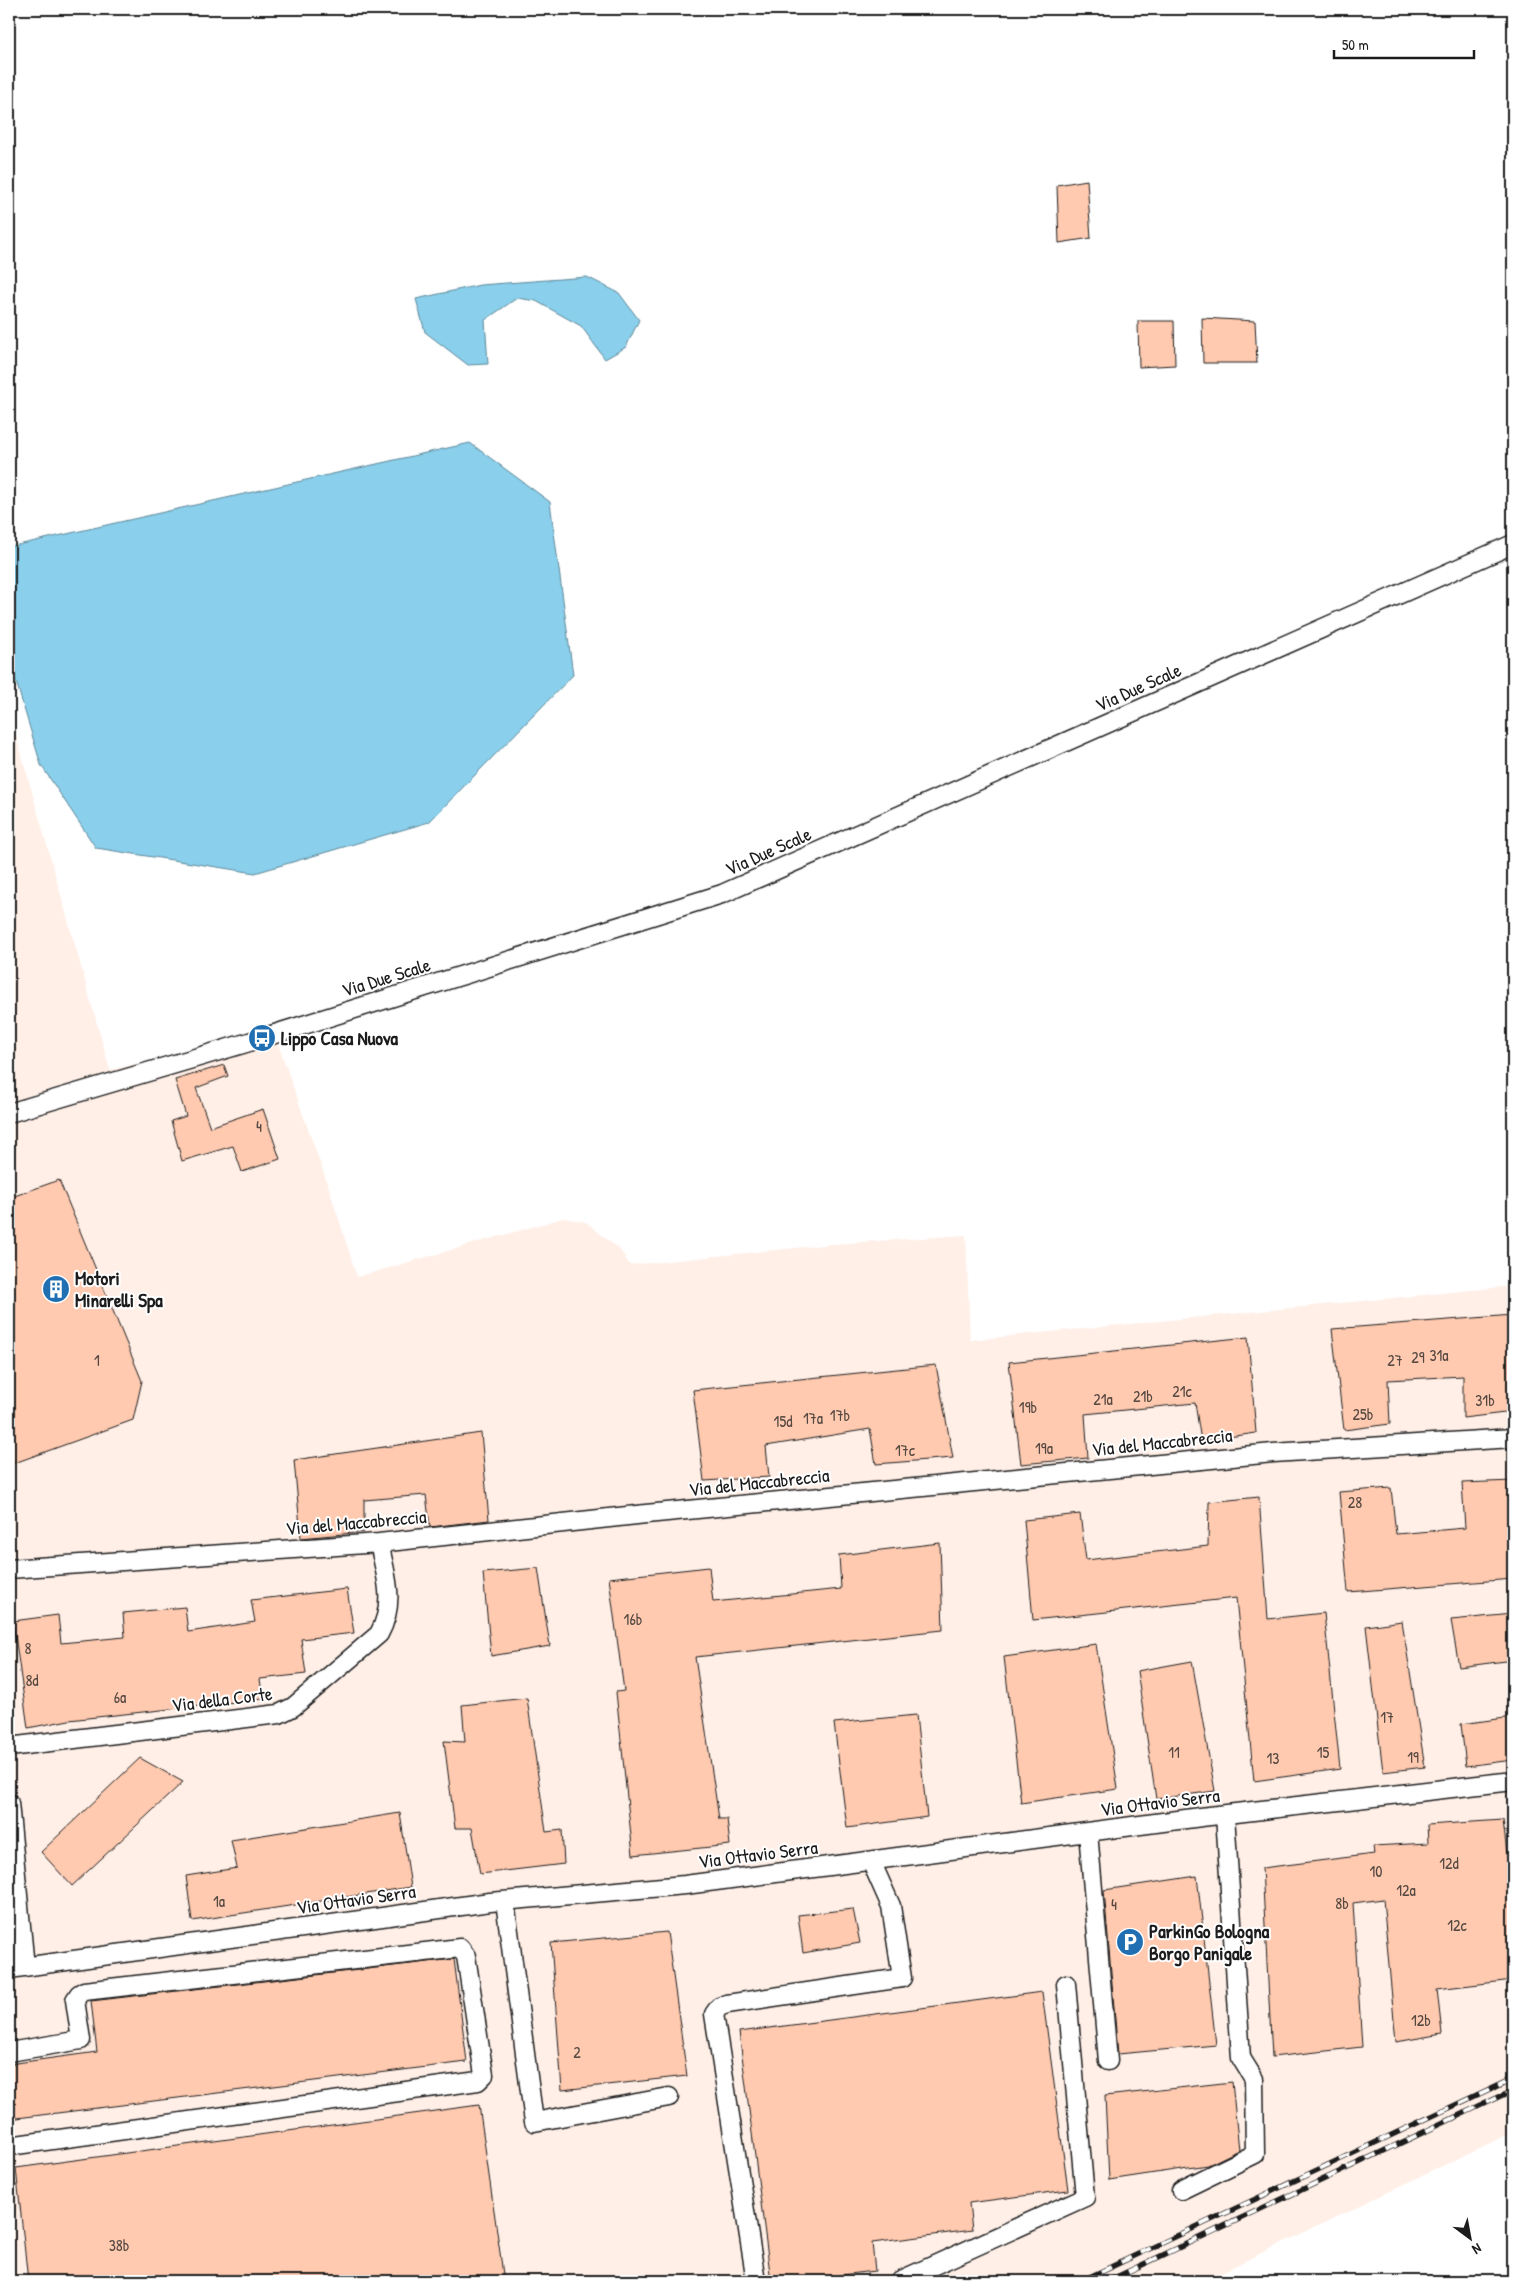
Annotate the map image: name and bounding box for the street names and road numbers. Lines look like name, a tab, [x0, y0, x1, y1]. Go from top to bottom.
street label: Via Due Scale	[1091, 656, 1185, 717]
street label: Via Due Scale	[721, 820, 815, 881]
street label: Via Due Scale	[338, 951, 434, 1003]
street label: Via del Maccabreccia	[1090, 1422, 1234, 1462]
street label: Via del Maccabreccia	[687, 1462, 831, 1502]
street label: Via del Maccabreccia	[285, 1503, 428, 1541]
street label: Via della Corte	[170, 1680, 274, 1718]
street label: Via Ottavio Serra	[1099, 1782, 1222, 1822]
street label: Via Ottavio Serra	[697, 1834, 820, 1874]
street label: Via Ottavio Serra	[295, 1878, 418, 1920]

